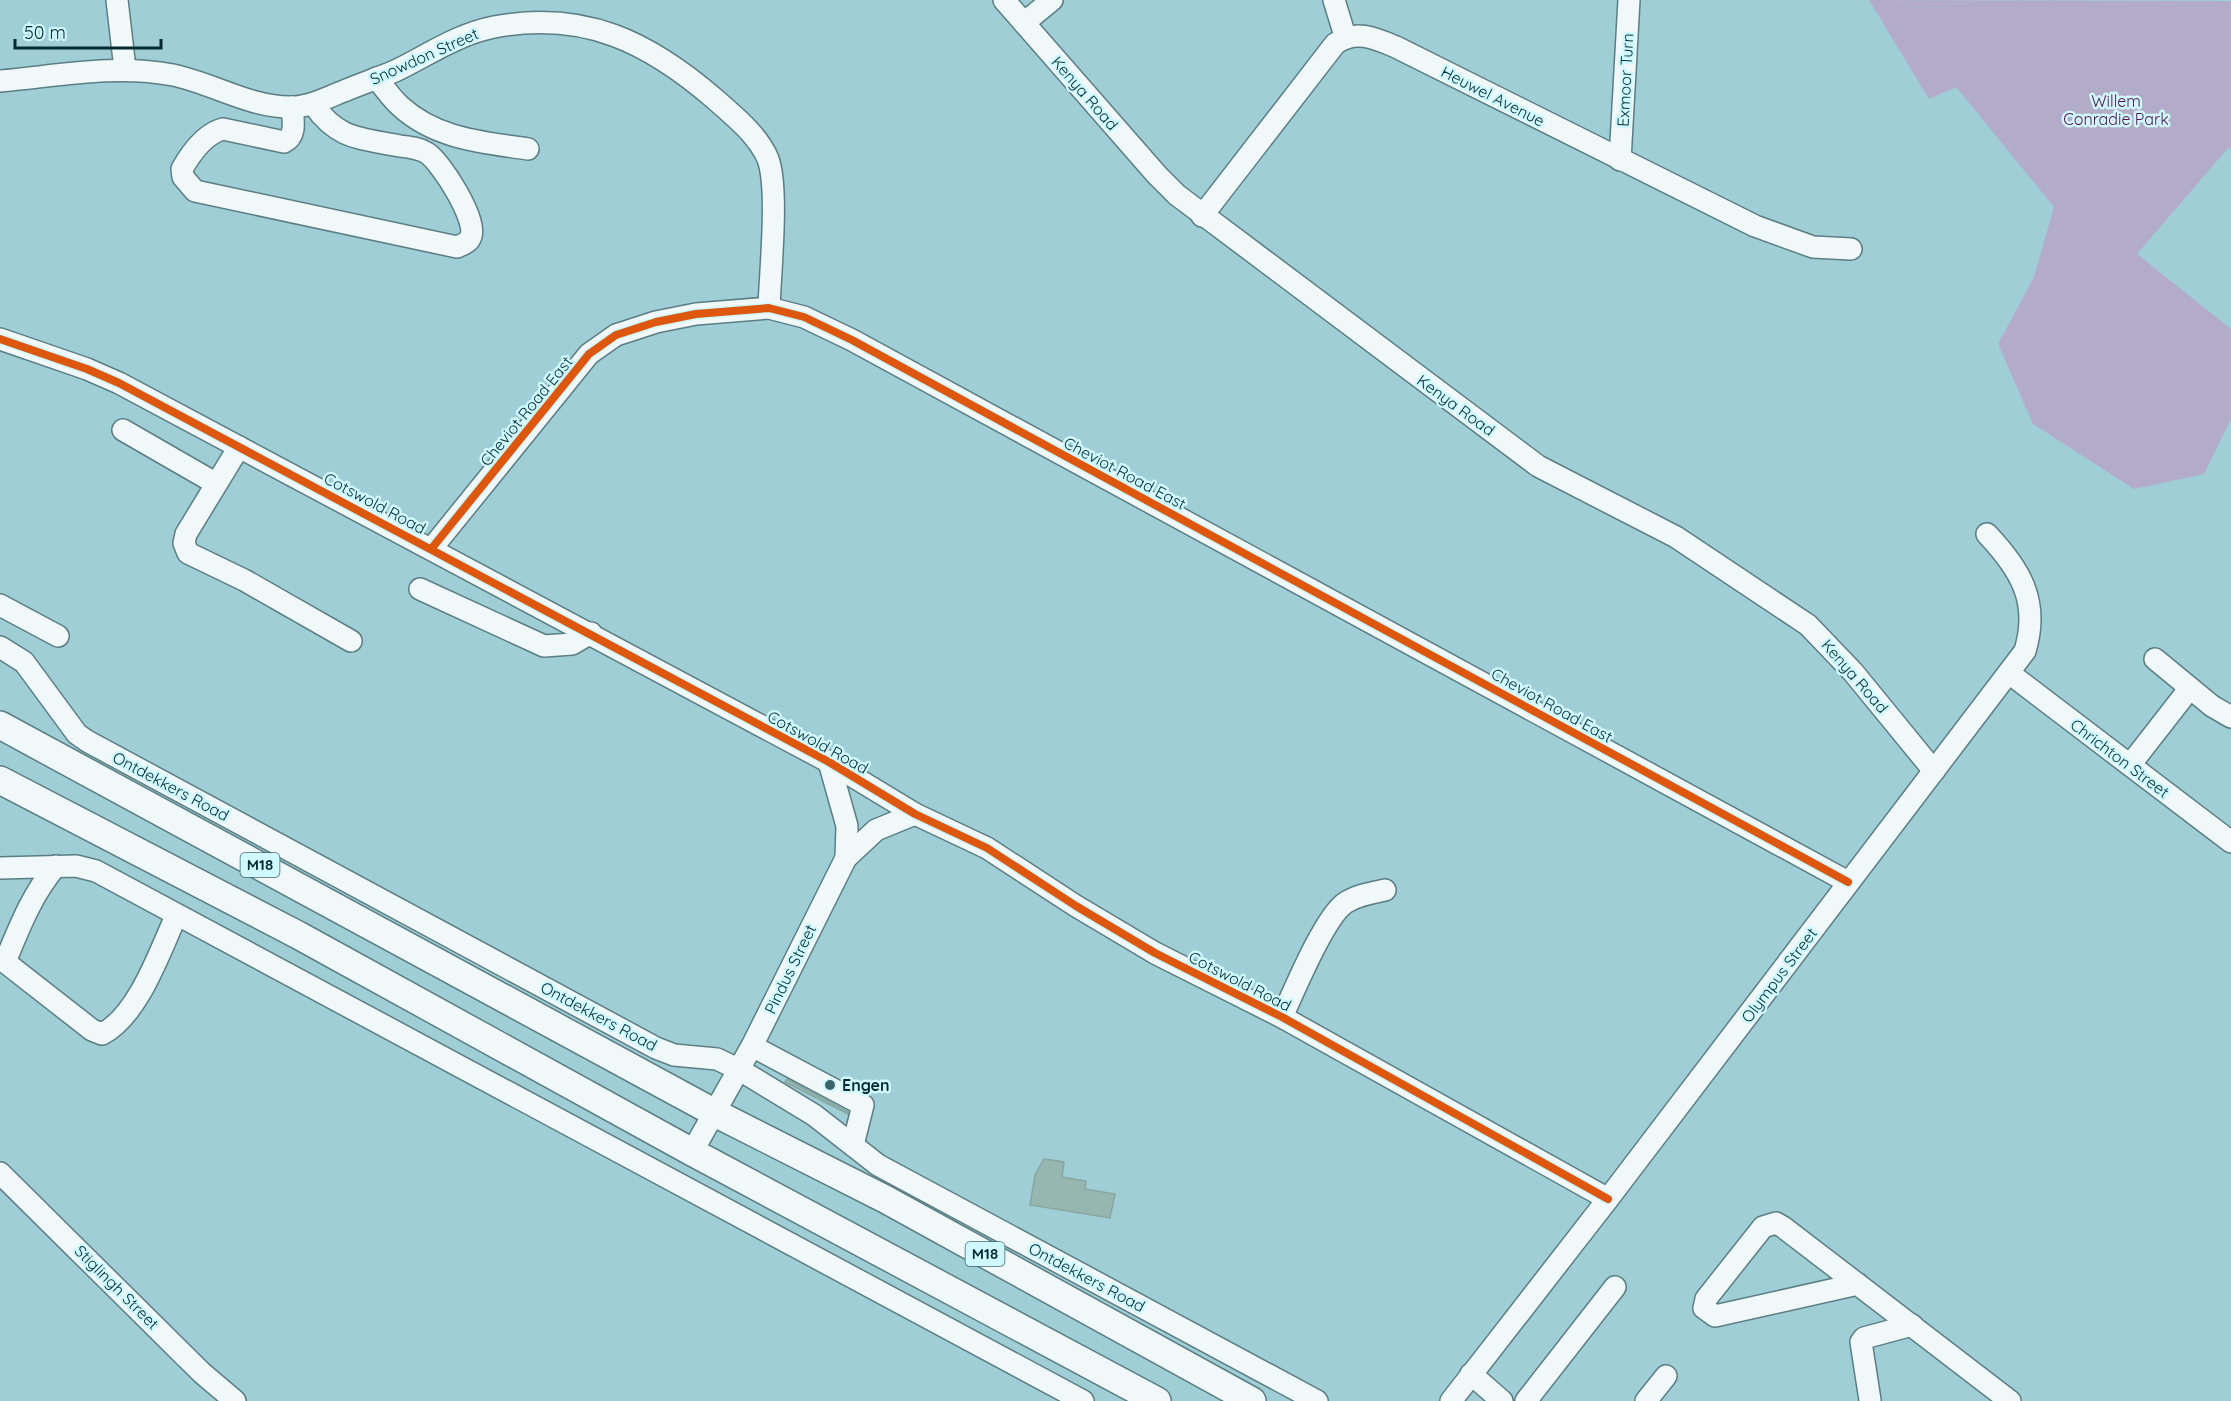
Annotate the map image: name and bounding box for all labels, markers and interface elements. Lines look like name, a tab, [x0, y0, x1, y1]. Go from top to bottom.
scale bar	[15, 12, 160, 50]
text: 50 m	[24, 21, 66, 44]
street label: Snowdon Street	[367, 23, 481, 89]
street label: Exmoor Turn	[1613, 33, 1637, 127]
street label: Kenya Road	[1047, 52, 1123, 134]
street label: Heuwel Avenue	[1438, 61, 1548, 131]
park label: Willem Conradie Park	[2063, 91, 2169, 129]
street label: Cheviot Road East	[476, 352, 576, 470]
street label: Kenya Road	[1413, 370, 1499, 440]
street label: Cheviot Road East	[1060, 432, 1190, 514]
street label: Cotswold Road	[321, 468, 429, 538]
street label: Kenya Road	[1817, 635, 1893, 717]
street label: Cheviot Road East	[1488, 663, 1616, 747]
street label: Cotswold Road	[764, 706, 872, 778]
street label: Chrichton Street	[2067, 714, 2173, 802]
street label: Ontdekkers Road	[109, 747, 233, 825]
road number: M18	[240, 853, 280, 877]
street label: Pindus Street	[760, 921, 820, 1017]
street label: Olympus Street	[1737, 924, 1821, 1026]
street label: Cotswold Road	[1185, 947, 1295, 1015]
street label: Ontdekkers Road	[537, 977, 661, 1055]
place label: Engen	[842, 1075, 890, 1095]
marker: Engen	[823, 1078, 837, 1092]
street label: Ontdekkers Road	[1025, 1238, 1149, 1316]
street label: Stiglingh Street	[71, 1241, 163, 1333]
road number: M18	[966, 1242, 1004, 1266]

